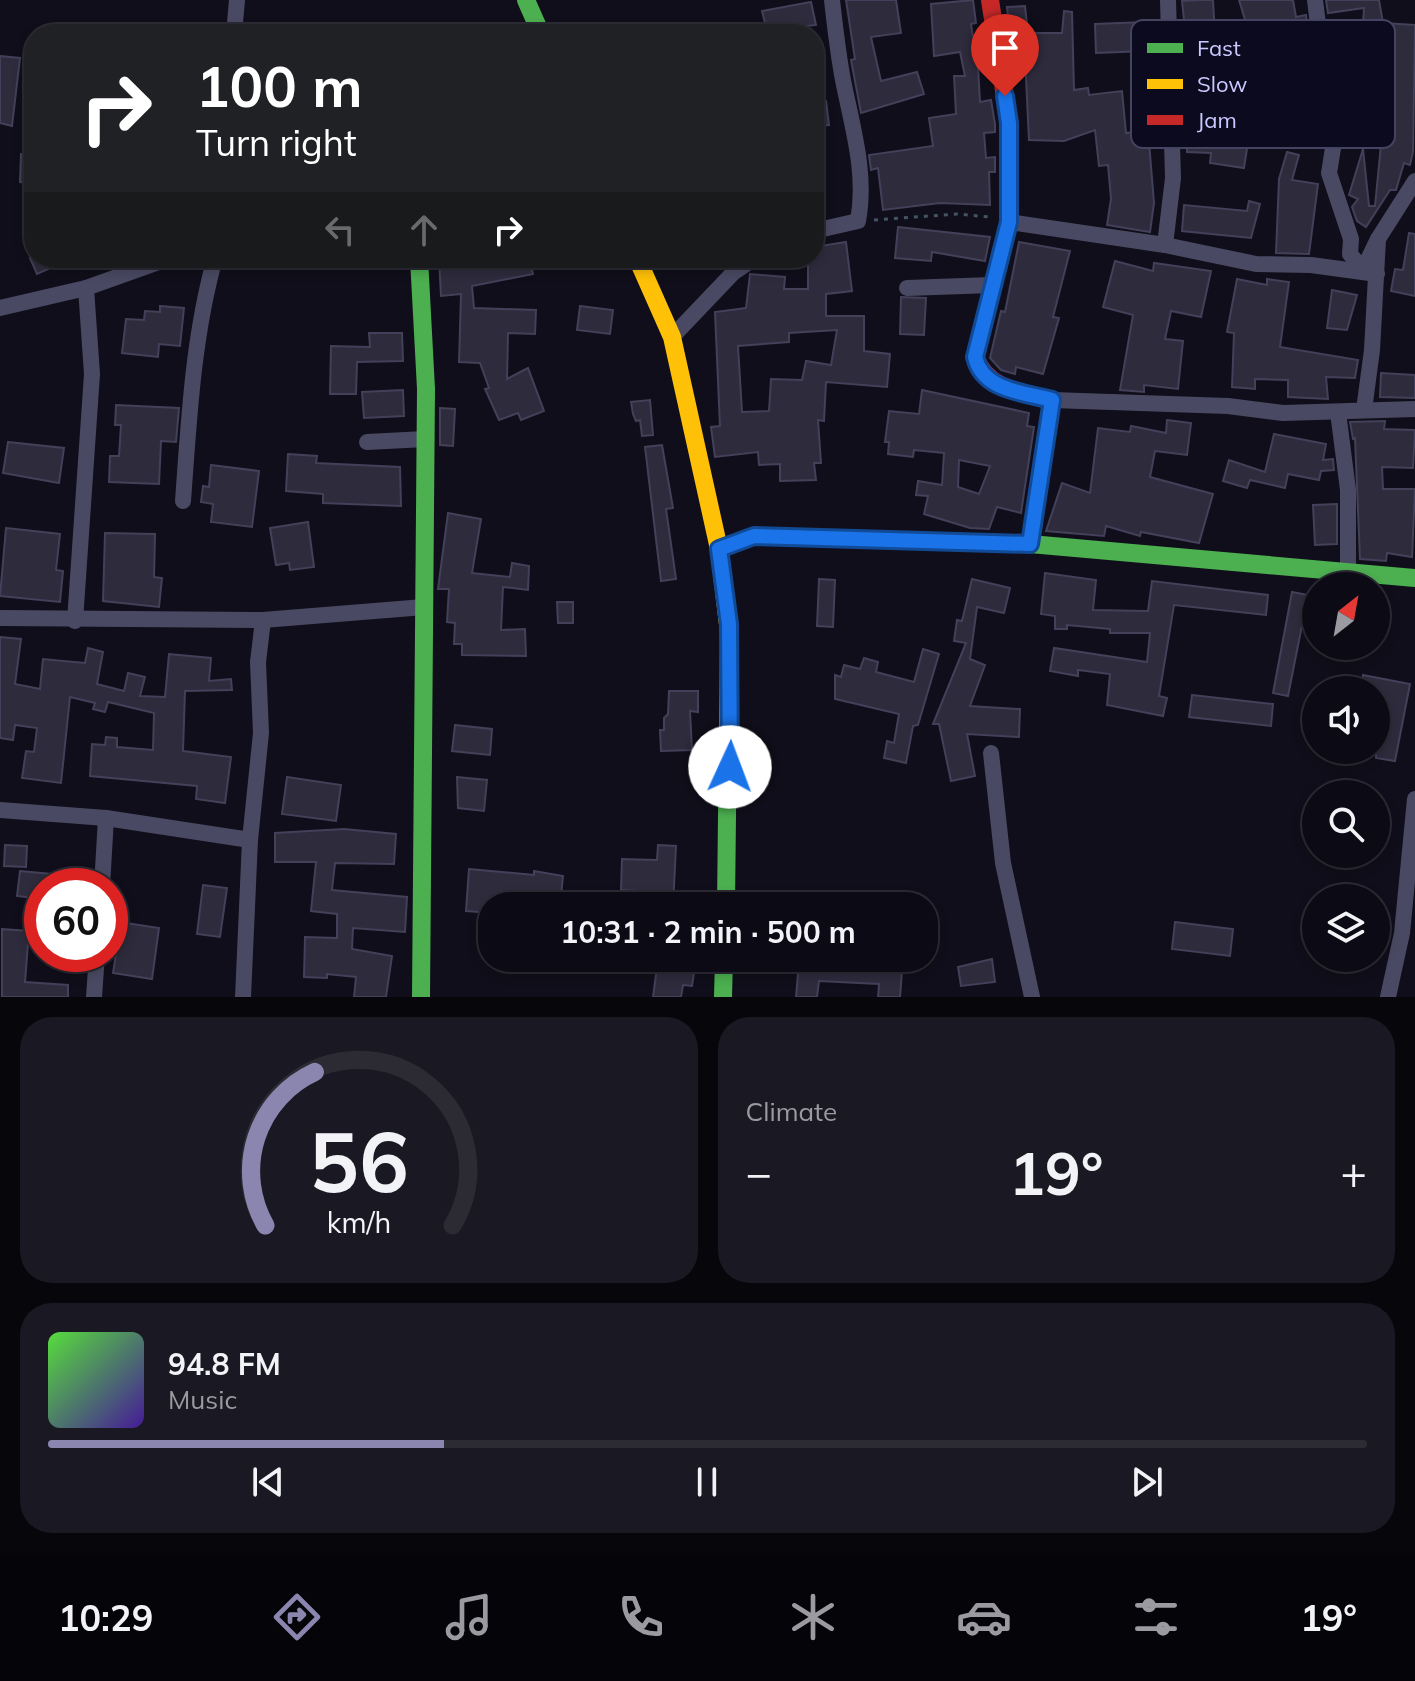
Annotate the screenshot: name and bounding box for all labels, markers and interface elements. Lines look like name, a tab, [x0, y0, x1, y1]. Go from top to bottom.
pin	[971, 14.0, 1039, 96]
legend	[1131, 20, 1395, 148]
icon: arrive	[983, 26, 1027, 70]
text: Fast	[1197, 34, 1241, 62]
text: 100 m	[196, 51, 363, 121]
icon: right	[64, 56, 168, 160]
text: Slow	[1197, 70, 1247, 98]
text: Jam	[1197, 106, 1237, 134]
text: Turn right	[196, 120, 357, 165]
icon: left	[318, 208, 362, 252]
icon: ahead	[402, 208, 446, 252]
icon: right	[486, 208, 530, 252]
north arrow	[1302, 572, 1390, 660]
map controls	[1302, 572, 1390, 972]
button: sound	[1302, 676, 1390, 764]
position arrow	[688, 725, 772, 809]
button: search	[1302, 780, 1390, 868]
speed limit sign: 60	[24, 868, 128, 972]
button: layers	[1302, 884, 1390, 972]
text: 10:31 · 2 min · 500 m	[560, 913, 856, 951]
text: Climate	[746, 1095, 837, 1128]
text: 56	[309, 1108, 409, 1213]
text: 19°	[1009, 1135, 1104, 1210]
text: −	[746, 1145, 772, 1200]
text: +	[1341, 1145, 1367, 1200]
text: km/h	[326, 1204, 391, 1240]
text: 94.8 FM	[168, 1345, 281, 1383]
text: Music	[168, 1383, 237, 1416]
icon: previous	[246, 1460, 290, 1504]
icon: pause	[685, 1460, 729, 1504]
icon: next	[1125, 1460, 1169, 1504]
icon: directions	[269, 1589, 325, 1645]
icon: music	[441, 1589, 497, 1645]
icon: phone	[613, 1589, 669, 1645]
icon: climate	[785, 1589, 841, 1645]
icon: car	[956, 1589, 1012, 1645]
icon: filters	[1128, 1589, 1184, 1645]
text: 10:29	[58, 1595, 153, 1640]
text: 19°	[1300, 1595, 1357, 1640]

